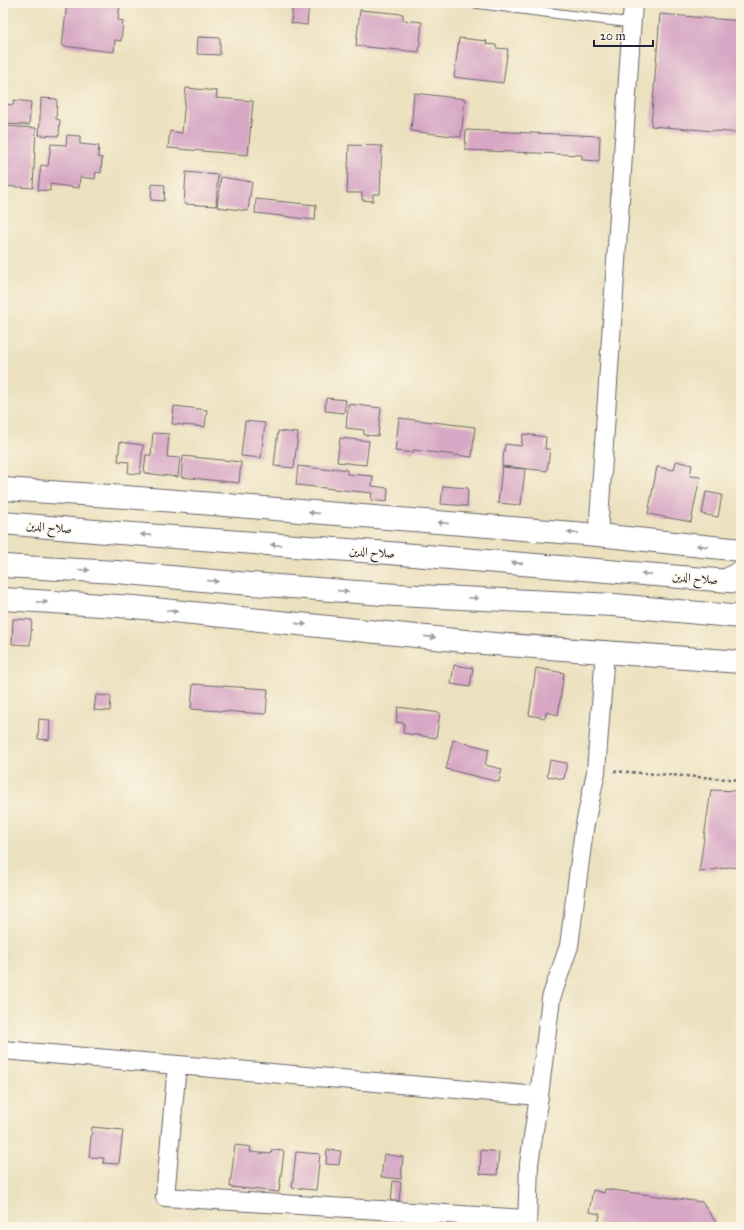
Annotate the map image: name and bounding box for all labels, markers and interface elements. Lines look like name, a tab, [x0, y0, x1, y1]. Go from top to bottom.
scale bar	[594, 22, 653, 48]
text: 20 m	[600, 29, 626, 43]
one-way arrow	[308, 509, 320, 516]
street label: صلاح الدين	[25, 518, 72, 540]
one-way arrow	[437, 520, 449, 527]
one-way arrow	[567, 530, 579, 537]
one-way arrow	[140, 532, 152, 539]
one-way arrow	[270, 541, 282, 548]
street label: صلاح الدين	[348, 543, 395, 565]
one-way arrow	[696, 543, 708, 550]
one-way arrow	[511, 560, 523, 566]
one-way arrow	[78, 567, 90, 574]
street label: صلاح الدين	[671, 569, 718, 591]
one-way arrow	[640, 570, 652, 577]
one-way arrow	[207, 578, 219, 584]
one-way arrow	[337, 587, 349, 594]
one-way arrow	[467, 595, 480, 601]
one-way arrow	[36, 598, 48, 605]
one-way arrow	[166, 607, 178, 614]
one-way arrow	[295, 620, 307, 627]
one-way arrow	[424, 634, 436, 640]

